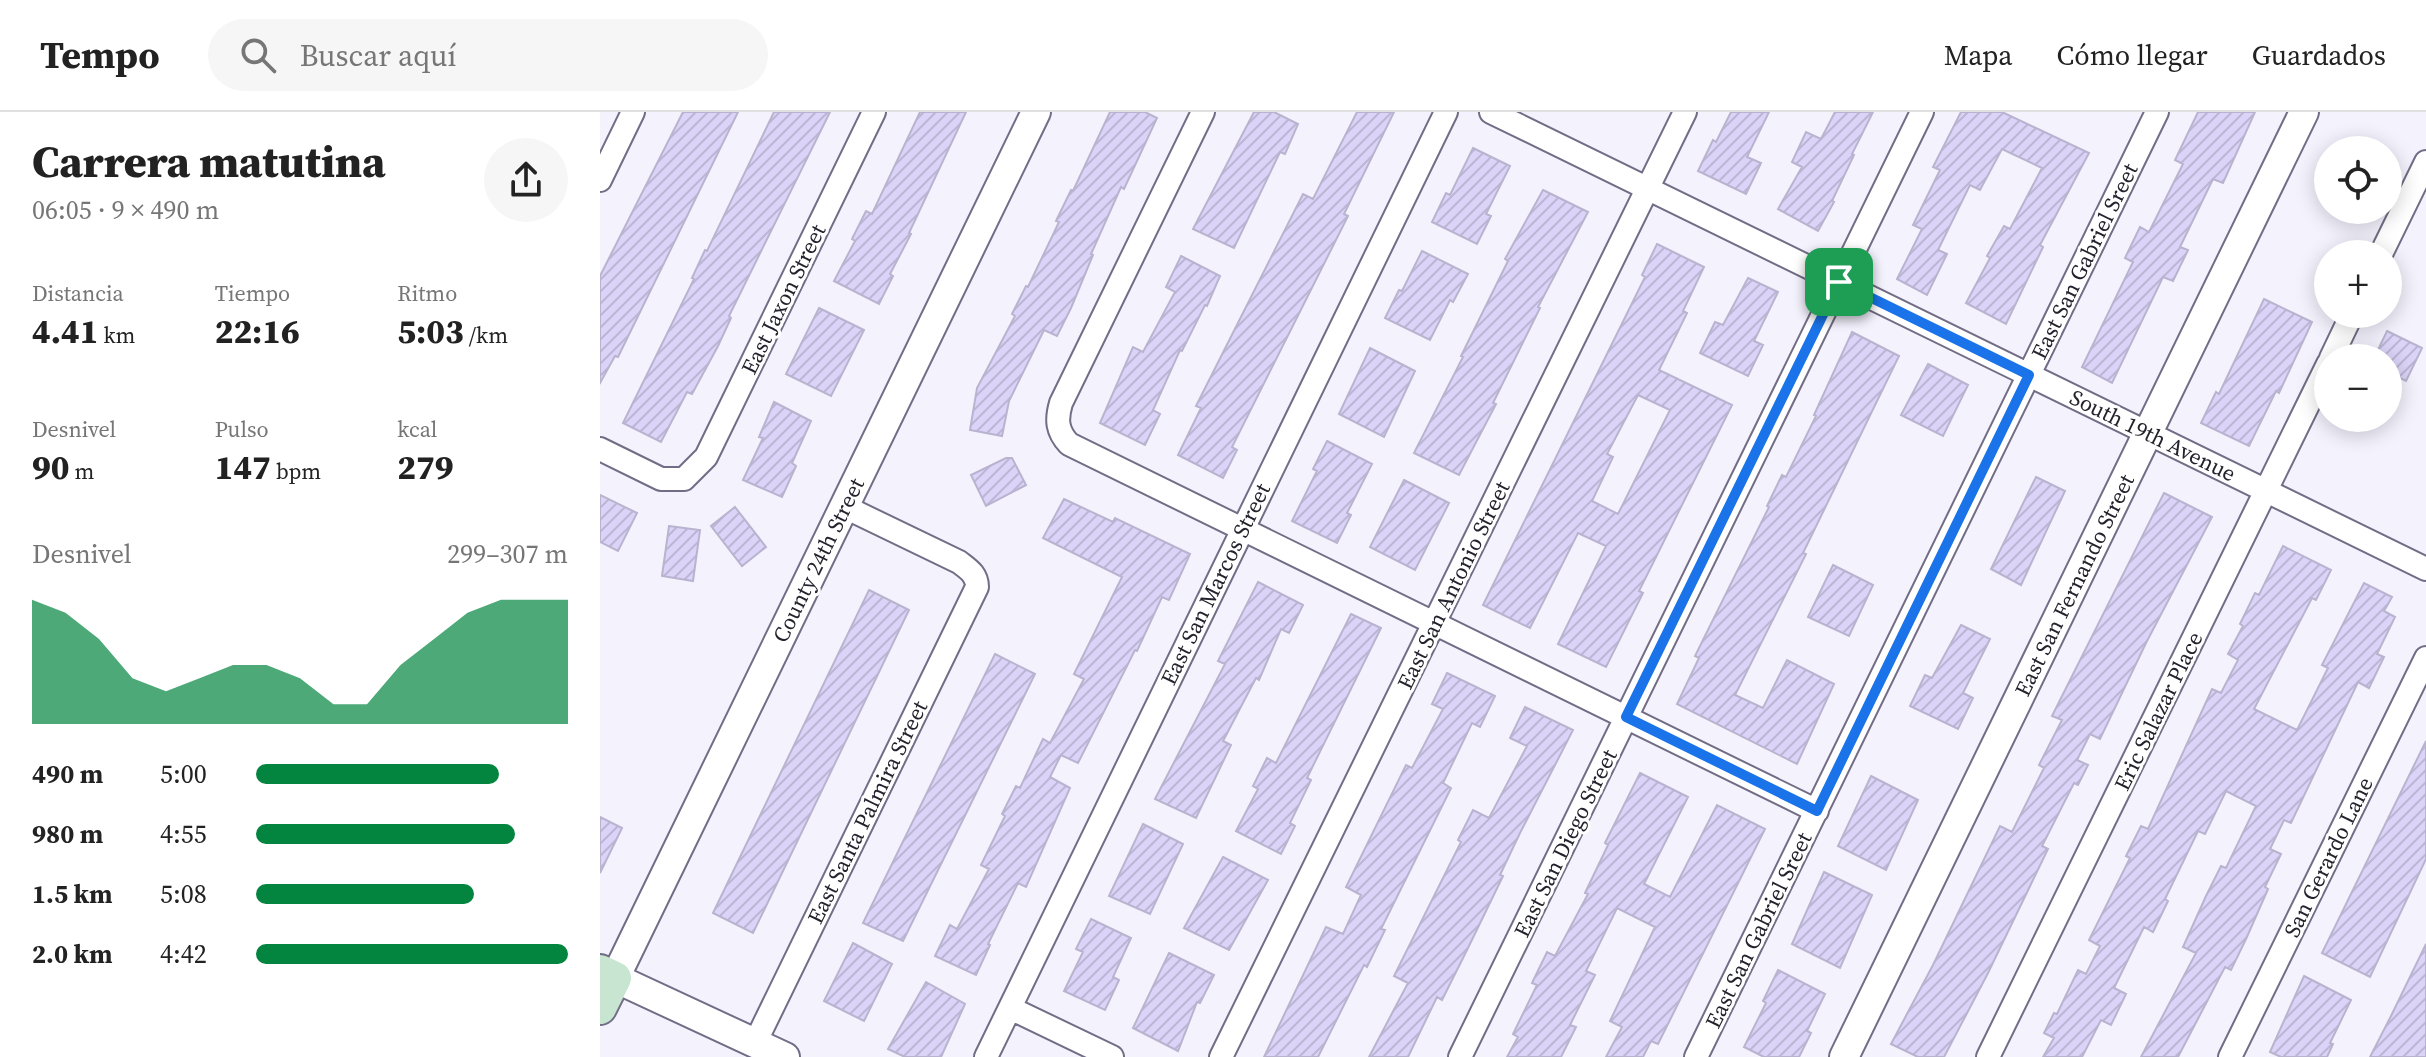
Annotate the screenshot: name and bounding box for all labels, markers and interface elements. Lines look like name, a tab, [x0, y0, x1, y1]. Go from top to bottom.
search box	[208, 19, 768, 91]
text: Tempo	[40, 29, 160, 81]
icon: search	[236, 33, 280, 77]
text: Buscar aquí	[300, 35, 456, 76]
text: Mapa	[1944, 36, 2013, 74]
text: Cómo llegar	[2057, 36, 2208, 74]
text: Guardados	[2252, 36, 2386, 74]
text: Carrera matutina	[32, 131, 385, 192]
map controls	[2314, 136, 2402, 432]
button: locate	[2314, 136, 2402, 224]
button: share	[484, 138, 568, 222]
street label: East San Gabriel Sreet	[2024, 157, 2145, 364]
text: 06:05 · 9 × 490 m	[32, 192, 219, 228]
street label: East Jaxon Street	[734, 218, 833, 379]
button: +	[2314, 240, 2402, 328]
pin	[1805, 248, 1873, 316]
icon: arrive	[1817, 260, 1861, 304]
text: Distancia	[32, 278, 124, 308]
text: Tiempo	[215, 278, 290, 308]
text: Ritmo	[397, 278, 457, 308]
text: 4.41	[32, 308, 98, 354]
text: 22:16	[215, 308, 300, 354]
text: 5:03	[397, 308, 464, 354]
text: km	[98, 320, 135, 350]
text: /km	[464, 320, 508, 350]
button: −	[2314, 344, 2402, 432]
street label: South 19th Avenue	[2065, 382, 2241, 488]
text: Desnivel	[32, 414, 116, 444]
text: Pulso	[215, 414, 269, 444]
text: kcal	[397, 414, 437, 444]
text: 90	[32, 444, 69, 490]
text: 147	[215, 444, 271, 490]
text: 279	[397, 444, 454, 490]
text: m	[69, 456, 94, 486]
text: bpm	[271, 456, 321, 486]
street label: East San Fernando Street	[2007, 468, 2141, 701]
street label: County 24th Street	[765, 472, 871, 647]
street label: East San Antonio Street	[1390, 475, 1517, 694]
street label: East San Marcos Street	[1153, 477, 1277, 690]
text: Desnivel	[32, 536, 131, 572]
text: 299–307 m	[447, 536, 568, 572]
street label: Eric Salazar Place	[2107, 627, 2209, 795]
street label: East Santa Palmira Street	[800, 695, 934, 929]
street label: East San Diego Street	[1506, 743, 1624, 942]
text: 490 m	[32, 756, 103, 792]
text: 5:00	[160, 756, 207, 792]
street label: San Gerardo Lane	[2276, 772, 2380, 942]
text: 980 m	[32, 816, 103, 852]
text: 4:55	[160, 816, 207, 852]
street label: East San Gabriel Sreet	[1698, 826, 1819, 1033]
text: 1.5 km	[32, 876, 113, 912]
text: 5:08	[160, 876, 207, 912]
text: 2.0 km	[32, 936, 113, 972]
text: 4:42	[160, 936, 207, 972]

